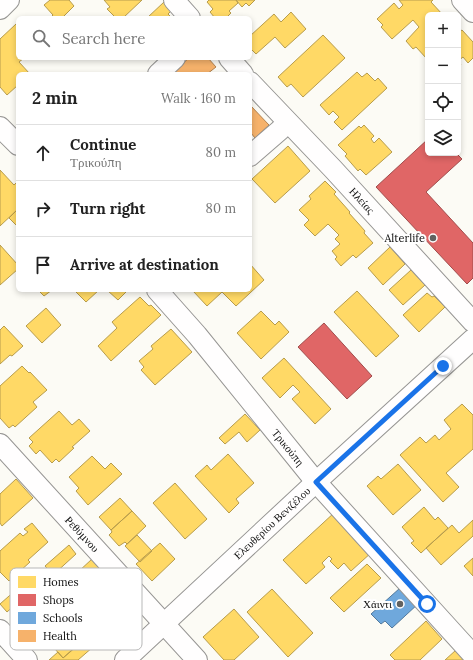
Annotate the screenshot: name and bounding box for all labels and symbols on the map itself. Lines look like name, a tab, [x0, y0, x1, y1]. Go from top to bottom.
street label: Ηλείας	[346, 184, 378, 217]
place label: Alterlife	[383, 231, 425, 245]
marker: Alterlife	[428, 233, 438, 243]
route end	[434, 357, 452, 375]
street label: Τρικούπη	[269, 426, 307, 469]
street label: Ελευθερίου Βενιζέλου	[231, 483, 314, 562]
street label: Ρεθύμνου	[62, 513, 103, 556]
legend	[10, 568, 142, 650]
text: Homes	[43, 575, 79, 589]
text: Shops	[43, 593, 74, 607]
route start	[418, 595, 436, 613]
place label: Χάιντι	[363, 597, 392, 611]
marker: Χάιντι	[395, 599, 405, 609]
text: Schools	[43, 611, 83, 625]
text: Health	[43, 629, 77, 643]

